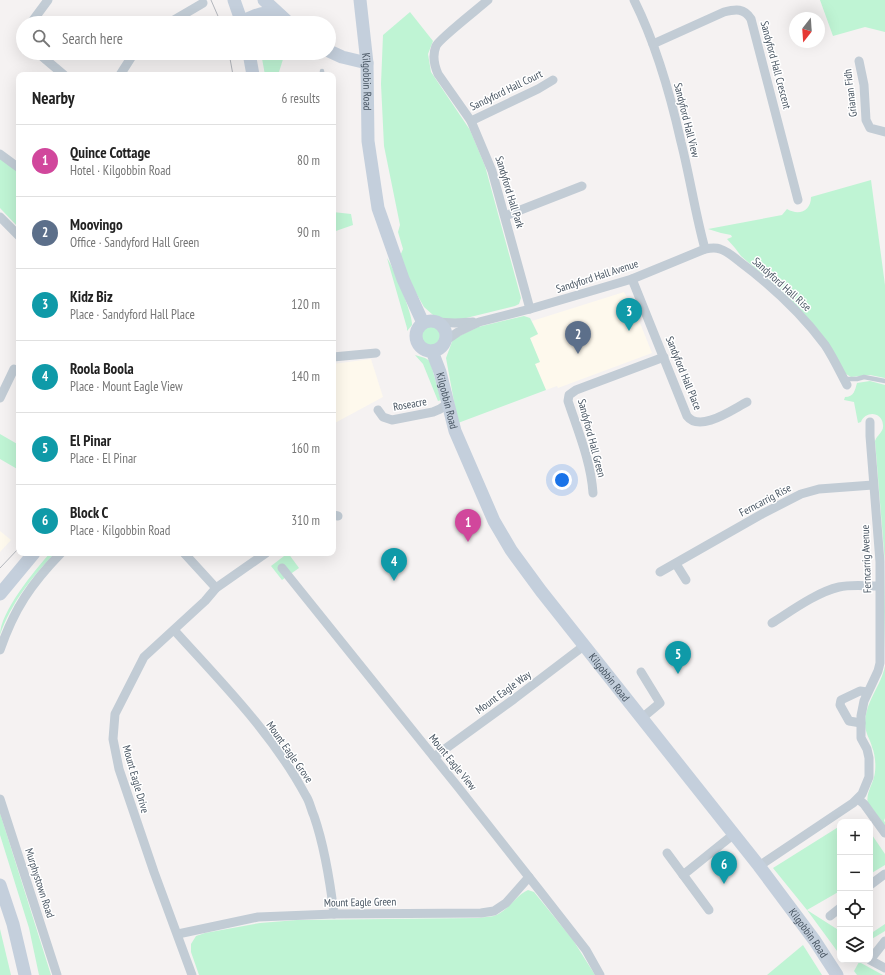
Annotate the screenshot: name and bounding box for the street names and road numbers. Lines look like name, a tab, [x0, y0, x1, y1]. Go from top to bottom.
street label: Sandyford Hall Crescent	[758, 19, 794, 111]
street label: Kilgobbin Road	[359, 52, 375, 111]
street label: Sandyford Hall Court	[468, 66, 544, 114]
street label: Grianan Fidh	[840, 68, 860, 118]
street label: Sandyford Hall View	[671, 81, 703, 159]
street label: Sandyford Hall Park	[492, 154, 528, 230]
street label: Sandyford Hall Rise	[750, 254, 815, 314]
street label: Sandyford Hall Avenue	[554, 256, 640, 296]
street label: Sandyford Hall Place	[663, 334, 705, 412]
street label: Kilgobbin Road	[433, 371, 461, 431]
street label: Roseacre	[392, 394, 428, 414]
street label: Sandyford Hall Green	[575, 397, 609, 479]
street label: Ferncarrig Rise	[737, 480, 794, 519]
street label: Ferncarrig Avenue	[858, 524, 874, 593]
street label: Kilgobbin Road	[586, 650, 633, 705]
street label: Mount Eagle Way	[472, 667, 534, 717]
street label: Mount Eagle Grove	[264, 719, 317, 786]
street label: Mount Eagle View	[426, 731, 480, 793]
street label: Mount Eagle Drive	[120, 743, 153, 815]
street label: Murphystown Road	[22, 846, 58, 920]
street label: Mount Eagle Green	[324, 894, 396, 910]
street label: Kilgobbin Road	[786, 905, 831, 961]

